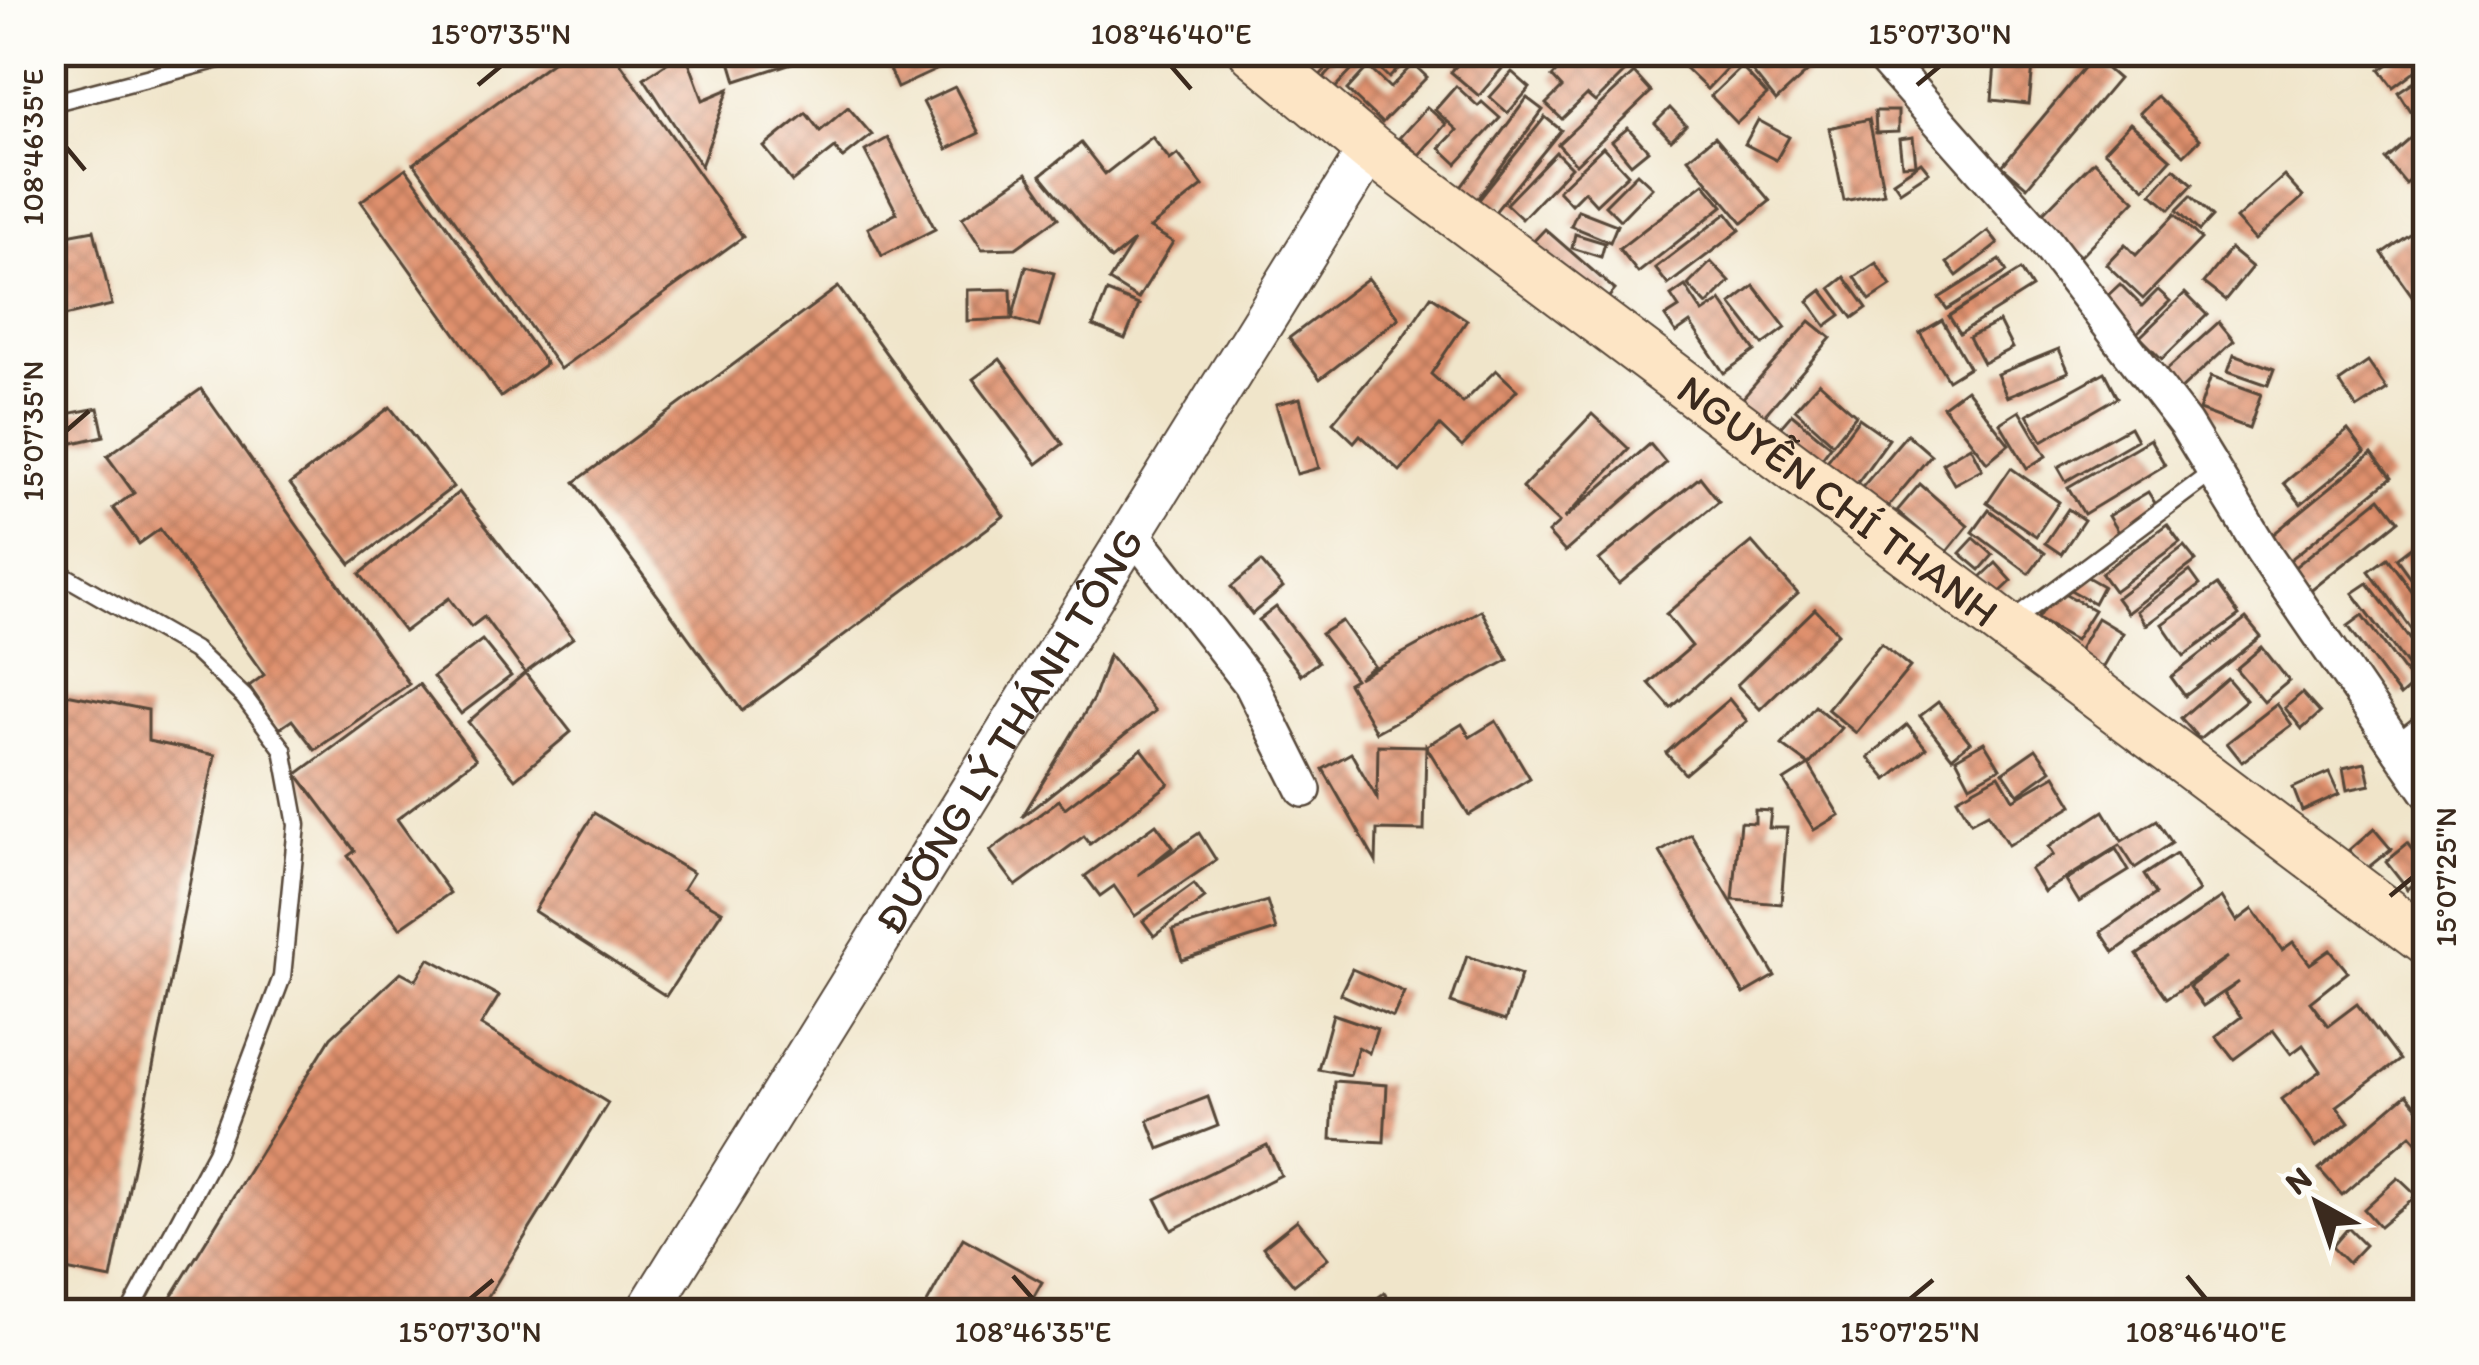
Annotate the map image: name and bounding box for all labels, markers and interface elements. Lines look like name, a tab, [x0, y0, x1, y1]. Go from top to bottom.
text: 15°07'35"N	[431, 15, 571, 52]
text: 108°46'40"E	[1090, 15, 1252, 52]
text: 15°07'30"N	[1868, 15, 2012, 52]
text: 108°46'35"E	[14, 69, 51, 225]
text: 15°07'35"N	[14, 361, 51, 501]
street label: NGUYỄN CHÍ THANH	[1668, 363, 2009, 637]
street label: ĐƯỜNG LÝ THÁNH TÔNG	[863, 518, 1154, 943]
text: 15°07'25"N	[2427, 807, 2464, 947]
north arrow	[2257, 1143, 2377, 1263]
text: N	[2277, 1158, 2319, 1203]
text: 15°07'30"N	[398, 1313, 542, 1350]
text: 108°46'35"E	[955, 1313, 1111, 1350]
text: 15°07'25"N	[1840, 1313, 1980, 1350]
text: 108°46'40"E	[2125, 1313, 2287, 1350]

